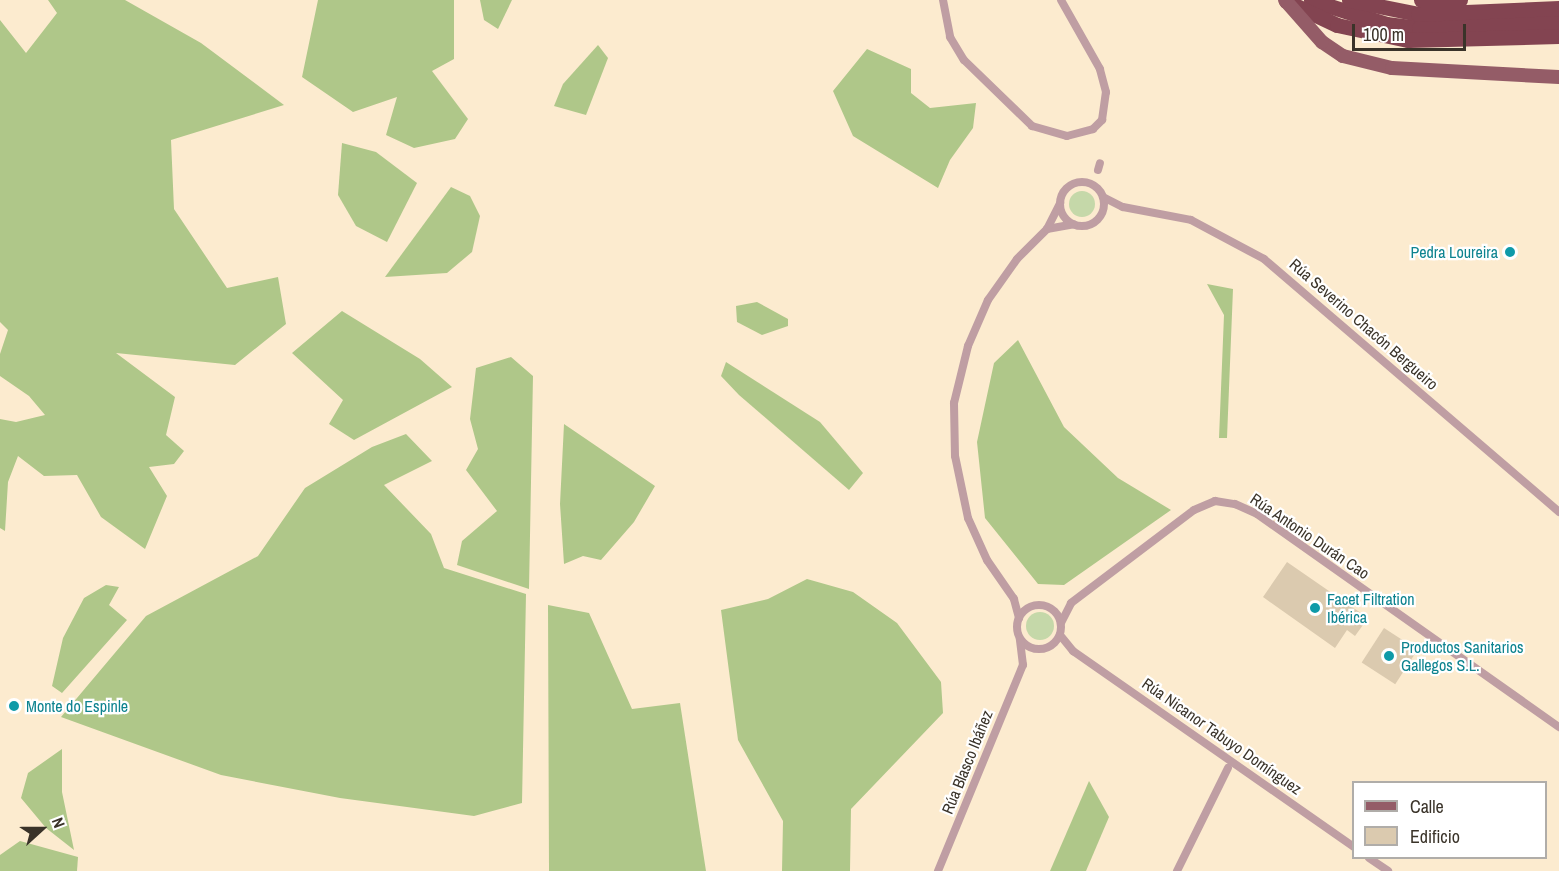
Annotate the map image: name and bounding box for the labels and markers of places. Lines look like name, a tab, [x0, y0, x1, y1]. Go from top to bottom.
place label: Pedra Loureira	[1410, 242, 1498, 262]
marker: Pedra Loureira	[1503, 245, 1517, 259]
place label: Facet Filtration Ibérica	[1327, 589, 1415, 627]
marker: Facet Filtration Ibérica	[1308, 601, 1322, 615]
place label: Productos Sanitarios Gallegos S.L.	[1401, 637, 1524, 675]
marker: Productos Sanitarios Gallegos S.L.	[1382, 649, 1396, 663]
place label: Monte do Espinle	[26, 696, 128, 716]
marker: Monte do Espinle	[7, 699, 21, 713]

